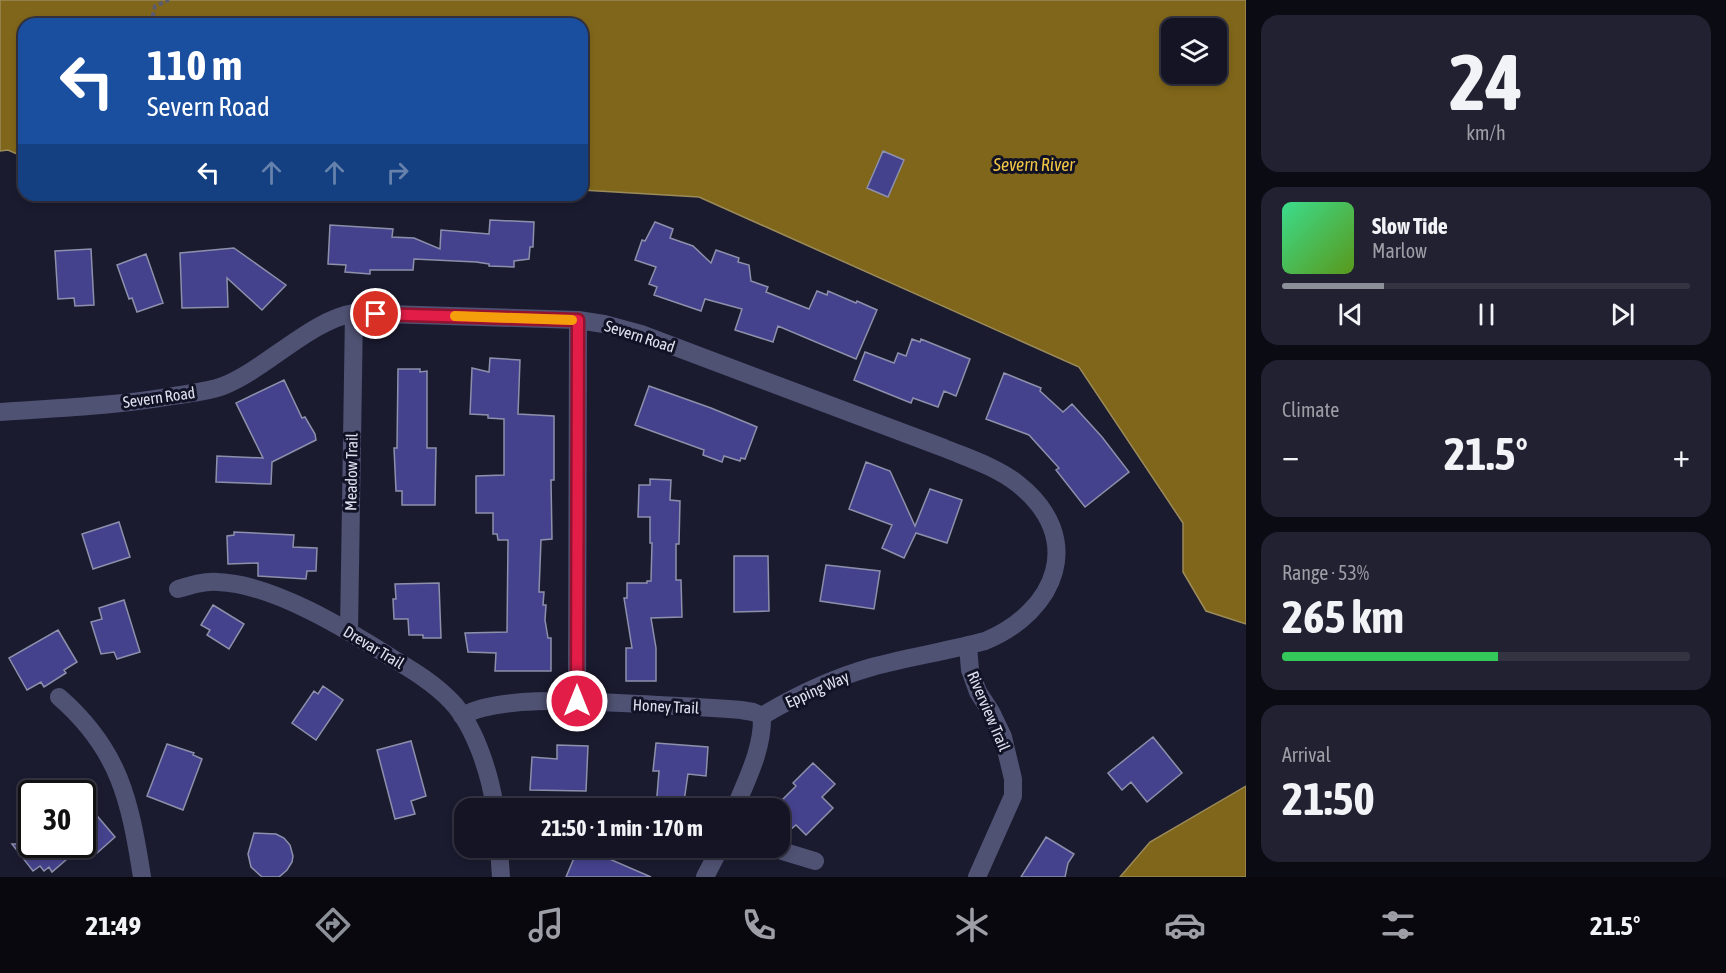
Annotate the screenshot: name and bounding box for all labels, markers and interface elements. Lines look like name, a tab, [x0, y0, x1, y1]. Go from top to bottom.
map controls	[1161, 18, 1227, 84]
button: layers	[1161, 18, 1227, 84]
text: 24	[1449, 37, 1523, 127]
text: 110 m	[147, 41, 242, 89]
icon: left	[48, 42, 126, 120]
text: Severn Road	[147, 91, 270, 122]
text: km/h	[1466, 121, 1506, 144]
water label: Severn River	[992, 154, 1075, 175]
icon: left	[192, 156, 225, 189]
icon: ahead	[255, 156, 288, 189]
icon: ahead	[318, 156, 351, 189]
icon: right	[381, 156, 414, 189]
text: Slow Tide	[1372, 213, 1448, 239]
text: Marlow	[1372, 239, 1427, 262]
pin	[350, 288, 401, 339]
icon: arrive	[359, 297, 392, 330]
icon: previous	[1334, 298, 1367, 331]
icon: pause	[1470, 298, 1503, 331]
icon: next	[1606, 298, 1639, 331]
street label: Severn Road	[603, 316, 677, 356]
street label: Severn Road	[122, 383, 196, 411]
text: Climate	[1282, 398, 1339, 421]
text: 21.5°	[1444, 428, 1528, 480]
street label: Meadow Trail	[341, 432, 361, 511]
text: −	[1282, 436, 1299, 474]
text: +	[1673, 436, 1690, 474]
text: Range · 53%	[1282, 561, 1369, 584]
text: 265 km	[1282, 591, 1404, 643]
street label: Drevar Trail	[340, 622, 408, 672]
street label: Epping Way	[782, 667, 852, 712]
street label: Riverview Trail	[964, 668, 1014, 754]
position arrow	[545, 669, 609, 733]
street label: Honey Trail	[632, 695, 700, 718]
text: Arrival	[1282, 743, 1331, 766]
text: 21:50	[1282, 773, 1375, 825]
speed limit sign: 30	[18, 780, 96, 858]
text: 21:50 · 1 min · 170 m	[541, 815, 703, 841]
icon: directions	[312, 904, 354, 946]
icon: music	[525, 904, 567, 946]
icon: phone	[738, 904, 780, 946]
icon: climate	[951, 904, 993, 946]
icon: car	[1164, 904, 1206, 946]
icon: filters	[1377, 904, 1419, 946]
text: 21:49	[86, 910, 141, 941]
text: 21.5°	[1590, 910, 1640, 941]

